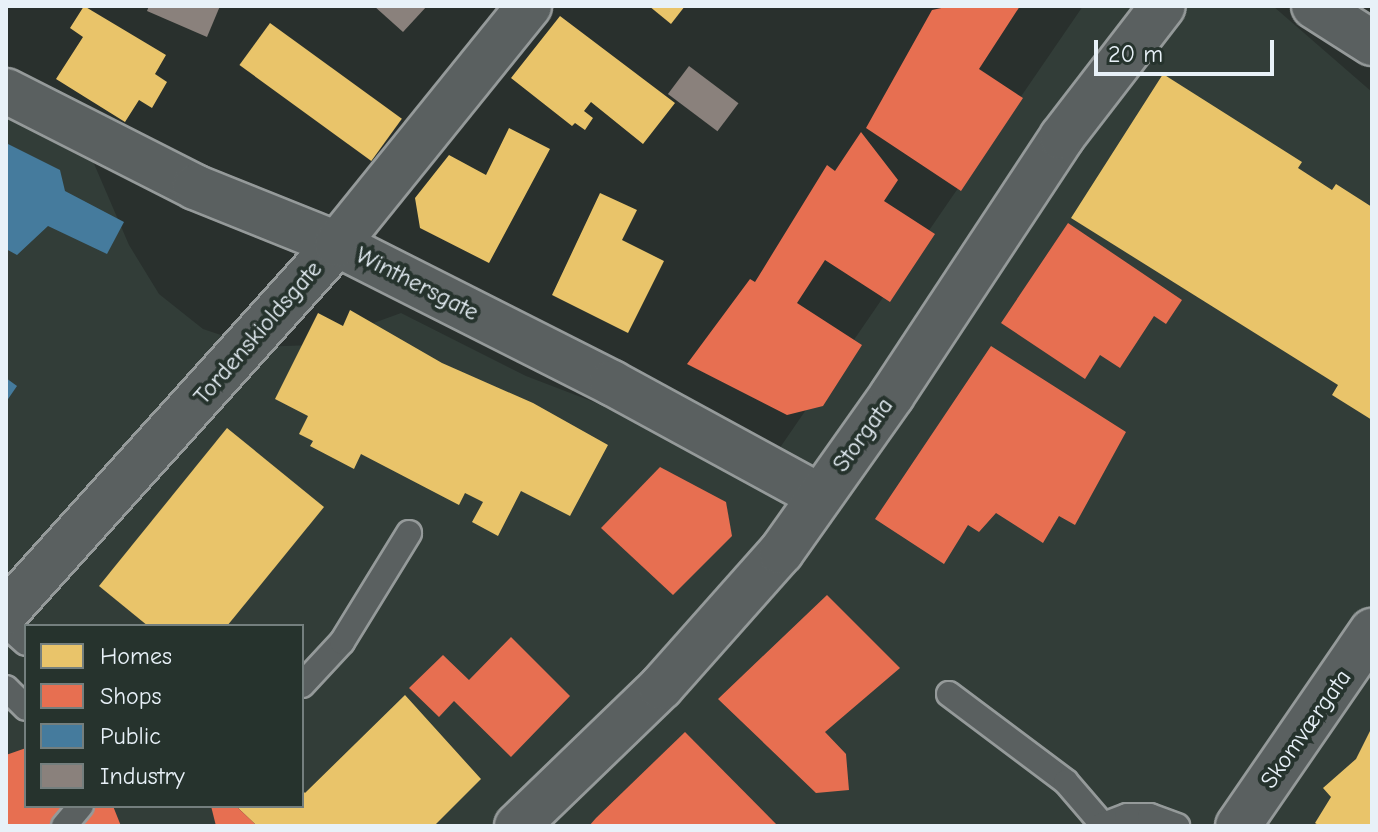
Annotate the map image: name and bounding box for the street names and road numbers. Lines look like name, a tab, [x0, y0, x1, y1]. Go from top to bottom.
street label: Winthersgate	[351, 241, 483, 327]
street label: Tordenskioldsgate	[188, 255, 328, 411]
street label: Storgata	[826, 392, 900, 478]
street label: Skomværgata	[1254, 664, 1358, 794]

